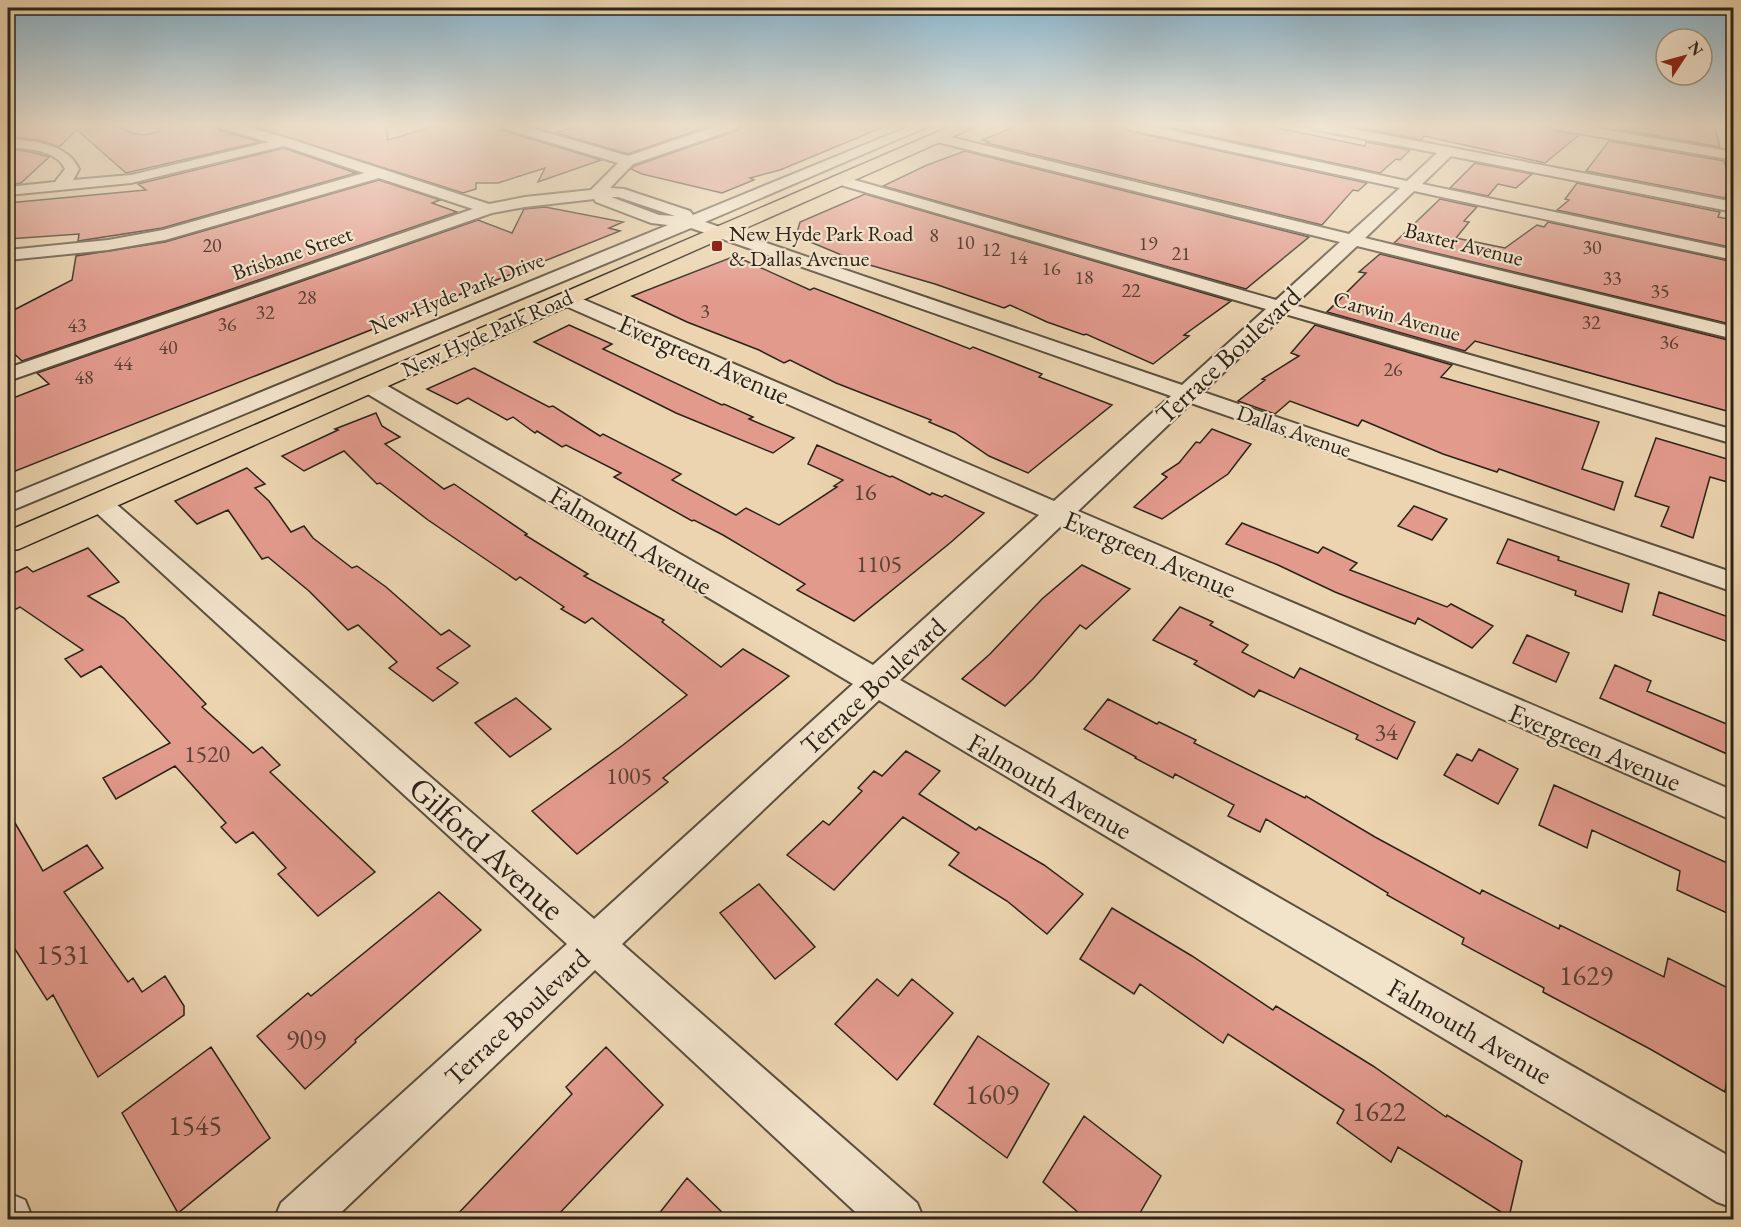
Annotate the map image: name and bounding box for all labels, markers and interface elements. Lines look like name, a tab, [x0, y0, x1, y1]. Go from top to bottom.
north arrow	[1654, 27, 1714, 87]
text: N	[1683, 37, 1708, 60]
street label: Baxter Avenue	[1402, 215, 1527, 273]
street label: Brisbane Street	[228, 219, 356, 287]
place label: New Hyde Park Road & Dallas Avenue	[729, 219, 914, 273]
house number: 8	[929, 222, 939, 248]
house number: 10	[955, 229, 975, 255]
house number: 19	[1138, 230, 1158, 256]
house number: 20	[202, 232, 222, 258]
house number: 30	[1582, 234, 1602, 260]
house number: 12	[981, 236, 1001, 262]
marker: New Hyde Park Road & Dallas Avenue	[710, 239, 724, 253]
house number: 21	[1171, 240, 1191, 266]
house number: 14	[1008, 244, 1028, 270]
street label: New Hyde Park Drive	[366, 245, 549, 341]
house number: 16	[1041, 255, 1061, 281]
house number: 18	[1074, 264, 1094, 290]
house number: 33	[1602, 265, 1622, 291]
house number: 22	[1121, 277, 1141, 303]
street label: Terrace Boulevard	[1148, 278, 1308, 431]
house number: 35	[1650, 278, 1670, 304]
street label: New Hyde Park Road	[397, 282, 578, 384]
house number: 28	[297, 284, 317, 310]
street label: Carwin Avenue	[1330, 284, 1465, 348]
house number: 3	[700, 298, 710, 324]
house number: 32	[255, 299, 275, 325]
street label: Evergreen Avenue	[613, 306, 795, 412]
house number: 32	[1581, 309, 1601, 335]
house number: 36	[217, 311, 237, 337]
house number: 43	[67, 312, 87, 338]
house number: 36	[1659, 329, 1679, 355]
house number: 40	[158, 334, 178, 360]
house number: 44	[113, 350, 133, 376]
house number: 26	[1383, 356, 1403, 382]
house number: 48	[74, 364, 94, 390]
street label: Dallas Avenue	[1233, 398, 1356, 464]
house number: 16	[853, 476, 877, 507]
street label: Falmouth Avenue	[543, 478, 719, 602]
street label: Evergreen Avenue	[1059, 502, 1241, 606]
house number: 1105	[856, 548, 902, 579]
street label: Terrace Boulevard	[793, 609, 953, 762]
street label: Evergreen Avenue	[1504, 695, 1686, 799]
house number: 34	[1374, 716, 1398, 747]
street label: Falmouth Avenue	[962, 725, 1138, 847]
house number: 1520	[184, 738, 230, 769]
house number: 1005	[606, 760, 652, 791]
street label: Gilford Avenue	[400, 767, 574, 929]
house number: 1531	[36, 936, 90, 972]
street label: Terrace Boulevard	[437, 940, 597, 1093]
house number: 1629	[1559, 957, 1613, 993]
street label: Falmouth Avenue	[1382, 970, 1558, 1092]
house number: 909	[286, 1021, 326, 1057]
house number: 1609	[965, 1076, 1019, 1112]
house number: 1622	[1352, 1093, 1406, 1129]
house number: 1545	[168, 1107, 222, 1143]

